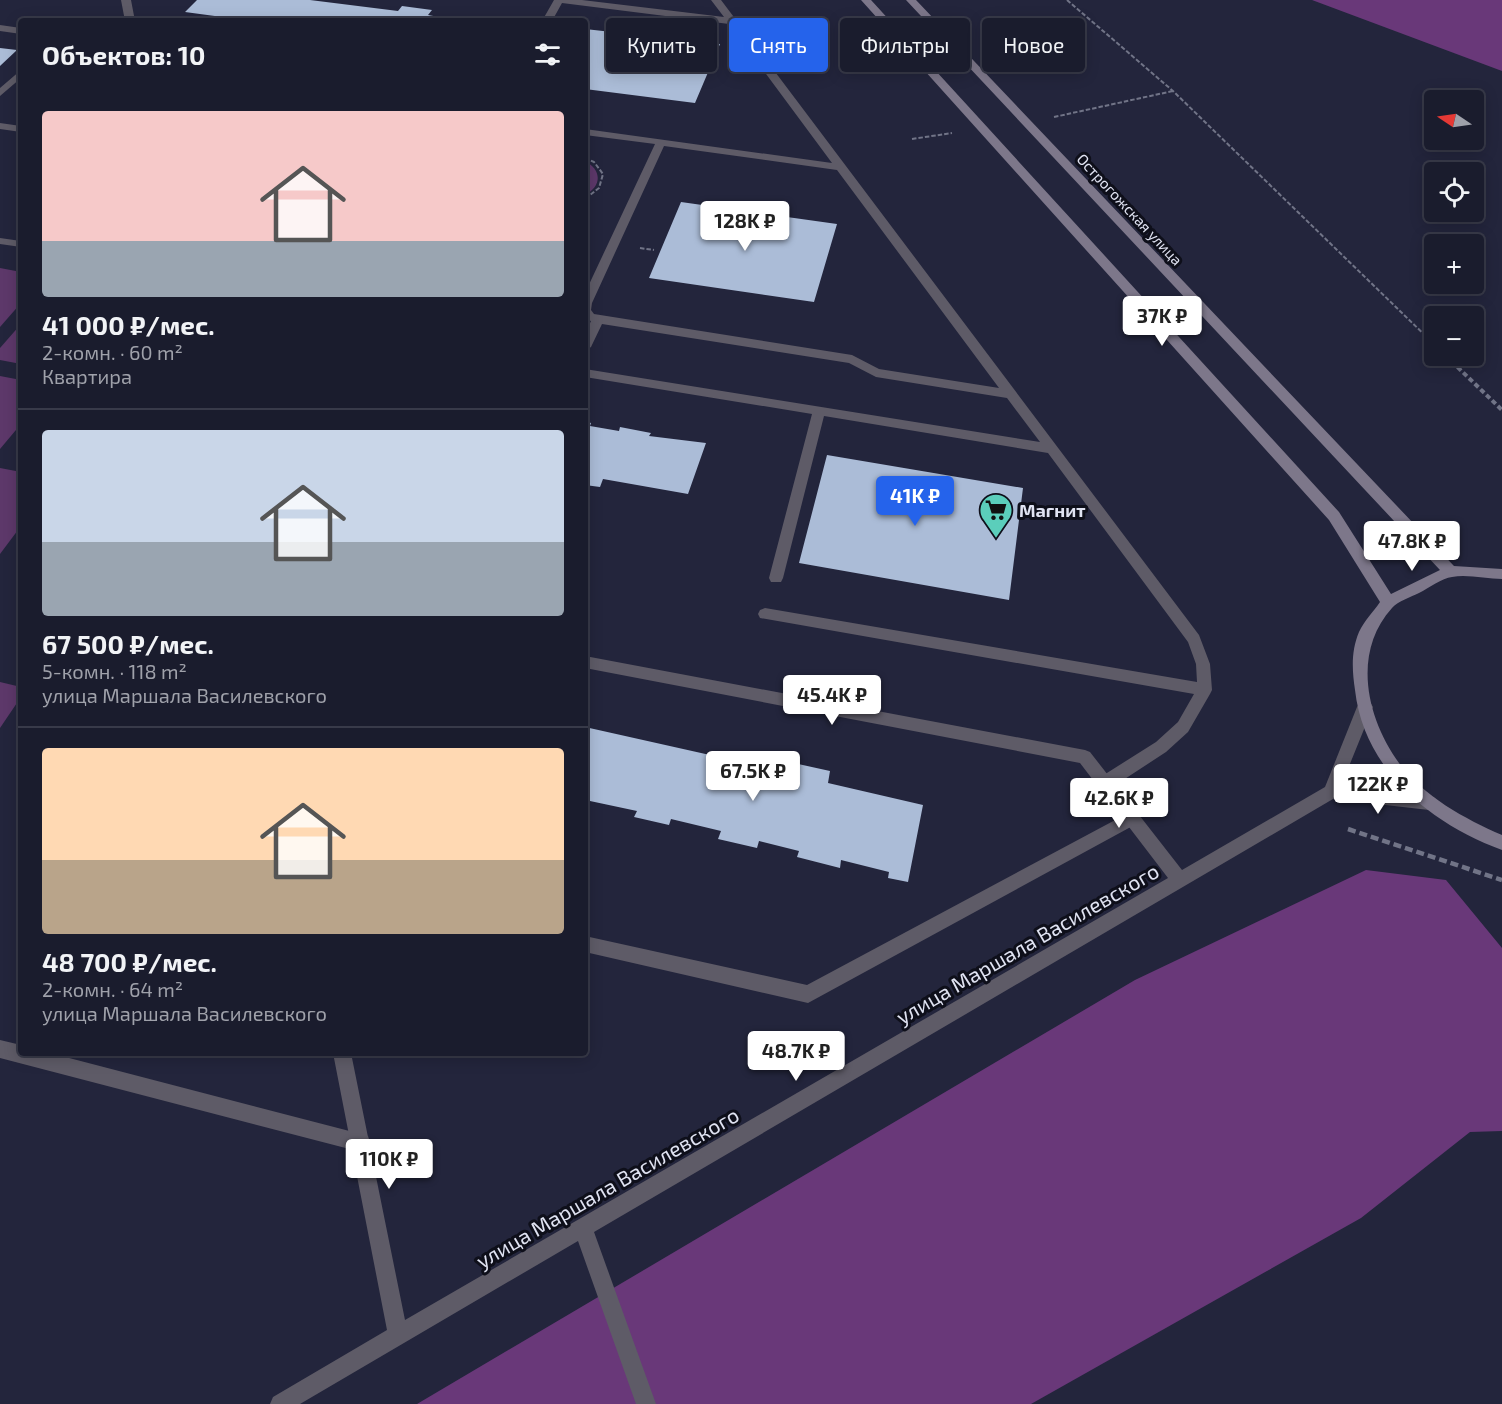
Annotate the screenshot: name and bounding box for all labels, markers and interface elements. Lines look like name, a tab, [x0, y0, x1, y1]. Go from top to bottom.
chip: Купить	[606, 18, 717, 72]
chip: Снять	[729, 18, 828, 72]
chip: Фильтры	[840, 18, 970, 72]
chip: Новое	[982, 18, 1085, 72]
icon: filters	[531, 38, 564, 71]
text: Объектов: 10	[42, 39, 205, 70]
north arrow	[1424, 90, 1484, 150]
map controls	[1424, 90, 1484, 366]
street label: Острогожская улица	[1073, 149, 1186, 269]
icon: home	[249, 150, 357, 258]
button: locate	[1424, 162, 1484, 222]
pin: 128K ₽	[696, 201, 794, 252]
text: 128K ₽	[714, 208, 776, 232]
button: +	[1424, 234, 1484, 294]
pin: 37K ₽	[1120, 296, 1204, 347]
text: 37K ₽	[1137, 303, 1187, 327]
button: −	[1424, 306, 1484, 366]
text: 41 000 ₽/мес.	[42, 309, 215, 340]
text: 2-комн. · 60 m²	[42, 340, 183, 364]
text: Квартира	[42, 364, 132, 388]
icon: home	[249, 469, 357, 577]
pin: 41K ₽	[873, 476, 957, 527]
text: 41K ₽	[890, 483, 940, 507]
supermarket icon: Магнит	[978, 492, 1014, 539]
place label: Магнит	[1019, 499, 1085, 521]
pin: 47.8K ₽	[1357, 521, 1467, 572]
text: 47.8K ₽	[1378, 528, 1446, 552]
text: 67 500 ₽/мес.	[42, 628, 214, 659]
text: 5-комн. · 118 m²	[42, 659, 187, 683]
pin: 45.4K ₽	[777, 675, 887, 726]
text: 45.4K ₽	[797, 682, 867, 706]
text: улица Маршала Василевского	[42, 683, 327, 707]
pin: 67.5K ₽	[698, 751, 808, 802]
text: 67.5K ₽	[720, 758, 786, 782]
pin: 122K ₽	[1329, 764, 1427, 815]
text: 122K ₽	[1348, 771, 1408, 795]
pin: 42.6K ₽	[1064, 778, 1174, 829]
text: 42.6K ₽	[1084, 785, 1154, 809]
icon: home	[249, 787, 357, 895]
street label: улица Маршала Василевского	[891, 857, 1163, 1029]
text: 48 700 ₽/мес.	[42, 946, 217, 977]
text: 2-комн. · 64 m²	[42, 977, 183, 1001]
text: улица Маршала Василевского	[42, 1001, 327, 1025]
pin: 48.7K ₽	[741, 1031, 851, 1082]
text: 48.7K ₽	[762, 1038, 830, 1062]
street label: улица Маршала Василевского	[471, 1101, 743, 1273]
pin: 110K ₽	[340, 1139, 438, 1190]
text: 110K ₽	[360, 1146, 418, 1170]

